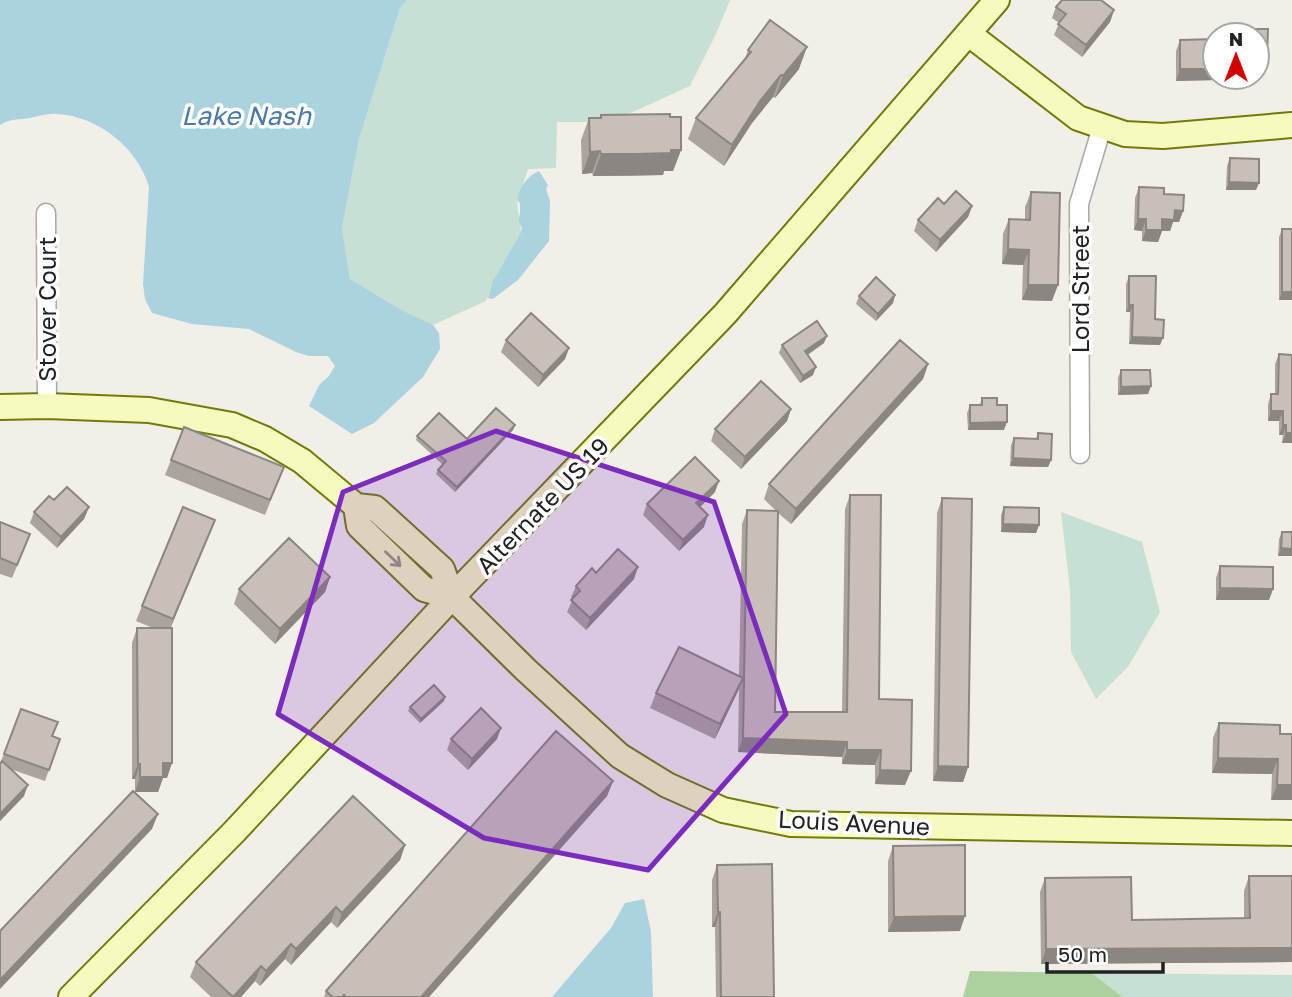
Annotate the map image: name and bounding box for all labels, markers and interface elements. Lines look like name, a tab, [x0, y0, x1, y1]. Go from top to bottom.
north arrow	[1201, 21, 1271, 91]
text: N	[1229, 27, 1243, 50]
water label: Lake Nash	[181, 100, 312, 131]
street label: Lord Street	[1065, 225, 1094, 353]
street label: Stover Court	[32, 236, 61, 382]
street label: Alternate US 19	[470, 431, 614, 579]
one-way arrow	[385, 551, 402, 568]
street label: Louis Avenue	[777, 804, 931, 840]
scale bar	[1047, 930, 1162, 974]
text: 50 m	[1058, 941, 1107, 967]

